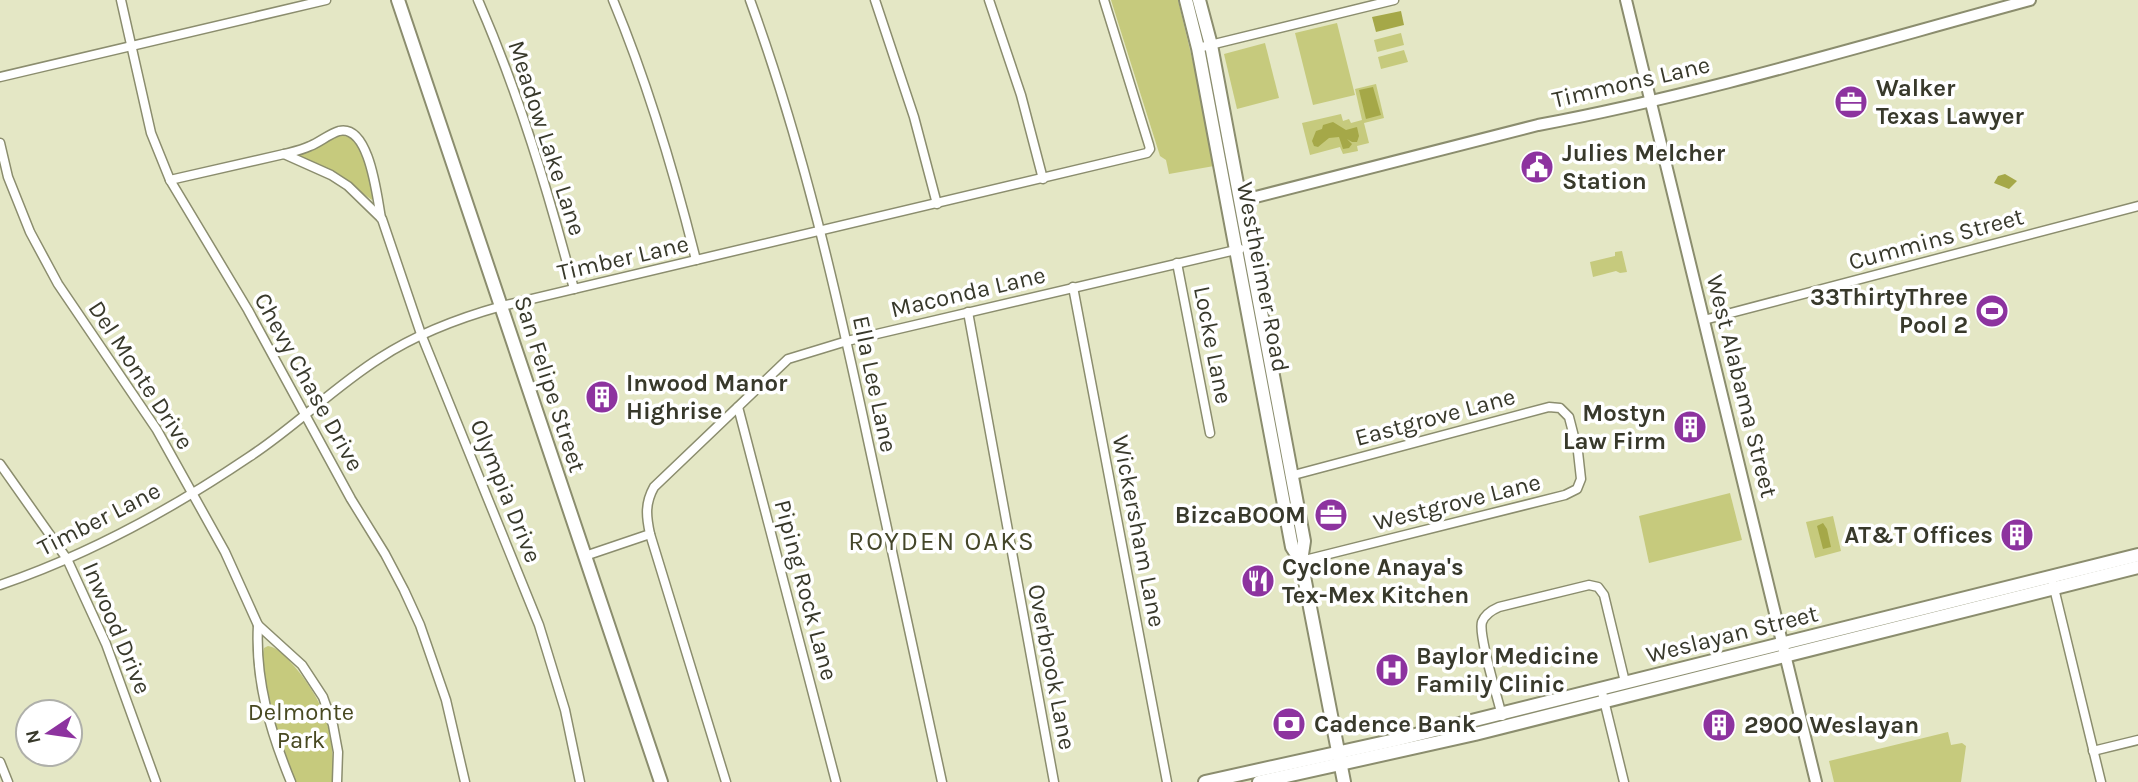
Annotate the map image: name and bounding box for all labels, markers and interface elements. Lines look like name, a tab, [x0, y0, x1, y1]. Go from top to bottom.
street label: Meadow Lake Lane	[502, 37, 592, 239]
street label: Timmons Lane	[1549, 50, 1713, 114]
place label: Walker Texas Lawyer	[1876, 74, 2024, 130]
office icon: Walker Texas Lawyer	[1832, 83, 1870, 121]
place label: Julies Melcher Station	[1562, 139, 1726, 195]
public building icon: Julies Melcher Station	[1518, 148, 1556, 186]
street label: Westheimer Road	[1231, 180, 1295, 374]
street label: Cummins Street	[1845, 202, 2027, 276]
street label: Timber Lane	[555, 229, 691, 287]
street label: Maconda Lane	[888, 261, 1048, 323]
street label: West Alabama Street	[1701, 272, 1783, 500]
place label: 33ThirtyThree Pool 2	[1810, 283, 1968, 339]
street label: Locke Lane	[1188, 284, 1238, 406]
street label: Chevy Chase Drive	[248, 288, 370, 476]
street label: San Felipe Street	[508, 292, 592, 476]
sports icon: 33ThirtyThree Pool 2	[1973, 292, 2011, 330]
street label: Del Monte Drive	[83, 295, 199, 455]
street label: Ella Lee Lane	[847, 313, 903, 455]
place label: Inwood Manor Highrise	[626, 369, 788, 425]
building icon: Inwood Manor Highrise	[583, 378, 621, 416]
street label: Eastgrove Lane	[1352, 382, 1518, 452]
place label: Mostyn Law Firm	[1563, 399, 1666, 455]
building icon: Mostyn Law Firm	[1671, 408, 1709, 446]
street label: Olympia Drive	[465, 415, 547, 567]
street label: Wickersham Lane	[1107, 433, 1171, 629]
street label: Westgrove Lane	[1370, 468, 1544, 536]
street label: Timber Lane	[33, 476, 165, 562]
office icon: BizcaBOOM	[1312, 496, 1350, 534]
street label: Piping Rock Lane	[768, 497, 844, 683]
place label: BizcaBOOM	[1175, 501, 1306, 529]
building icon: AT&T Offices	[1998, 516, 2036, 554]
place label: AT&T Offices	[1844, 521, 1993, 549]
district label: ROYDEN OAKS	[848, 526, 1036, 557]
place label: Cyclone Anaya's Tex-Mex Kitchen	[1282, 553, 1469, 609]
street label: Inwood Drive	[77, 558, 157, 698]
restaurant icon: Cyclone Anaya's Tex-Mex Kitchen	[1239, 562, 1277, 600]
street label: Overbrook Lane	[1022, 582, 1082, 752]
street label: Weslayan Street	[1643, 599, 1821, 669]
place label: Baylor Medicine Family Clinic	[1416, 642, 1599, 698]
hospital icon: Baylor Medicine Family Clinic	[1373, 651, 1411, 689]
north arrow	[14, 698, 84, 768]
park label: Delmonte Park	[248, 698, 354, 754]
bank icon: Cadence Bank	[1270, 705, 1308, 743]
building icon: 2900 Weslayan	[1700, 706, 1738, 744]
place label: Cadence Bank	[1314, 710, 1476, 738]
place label: 2900 Weslayan	[1744, 711, 1919, 739]
text: N	[21, 727, 46, 746]

